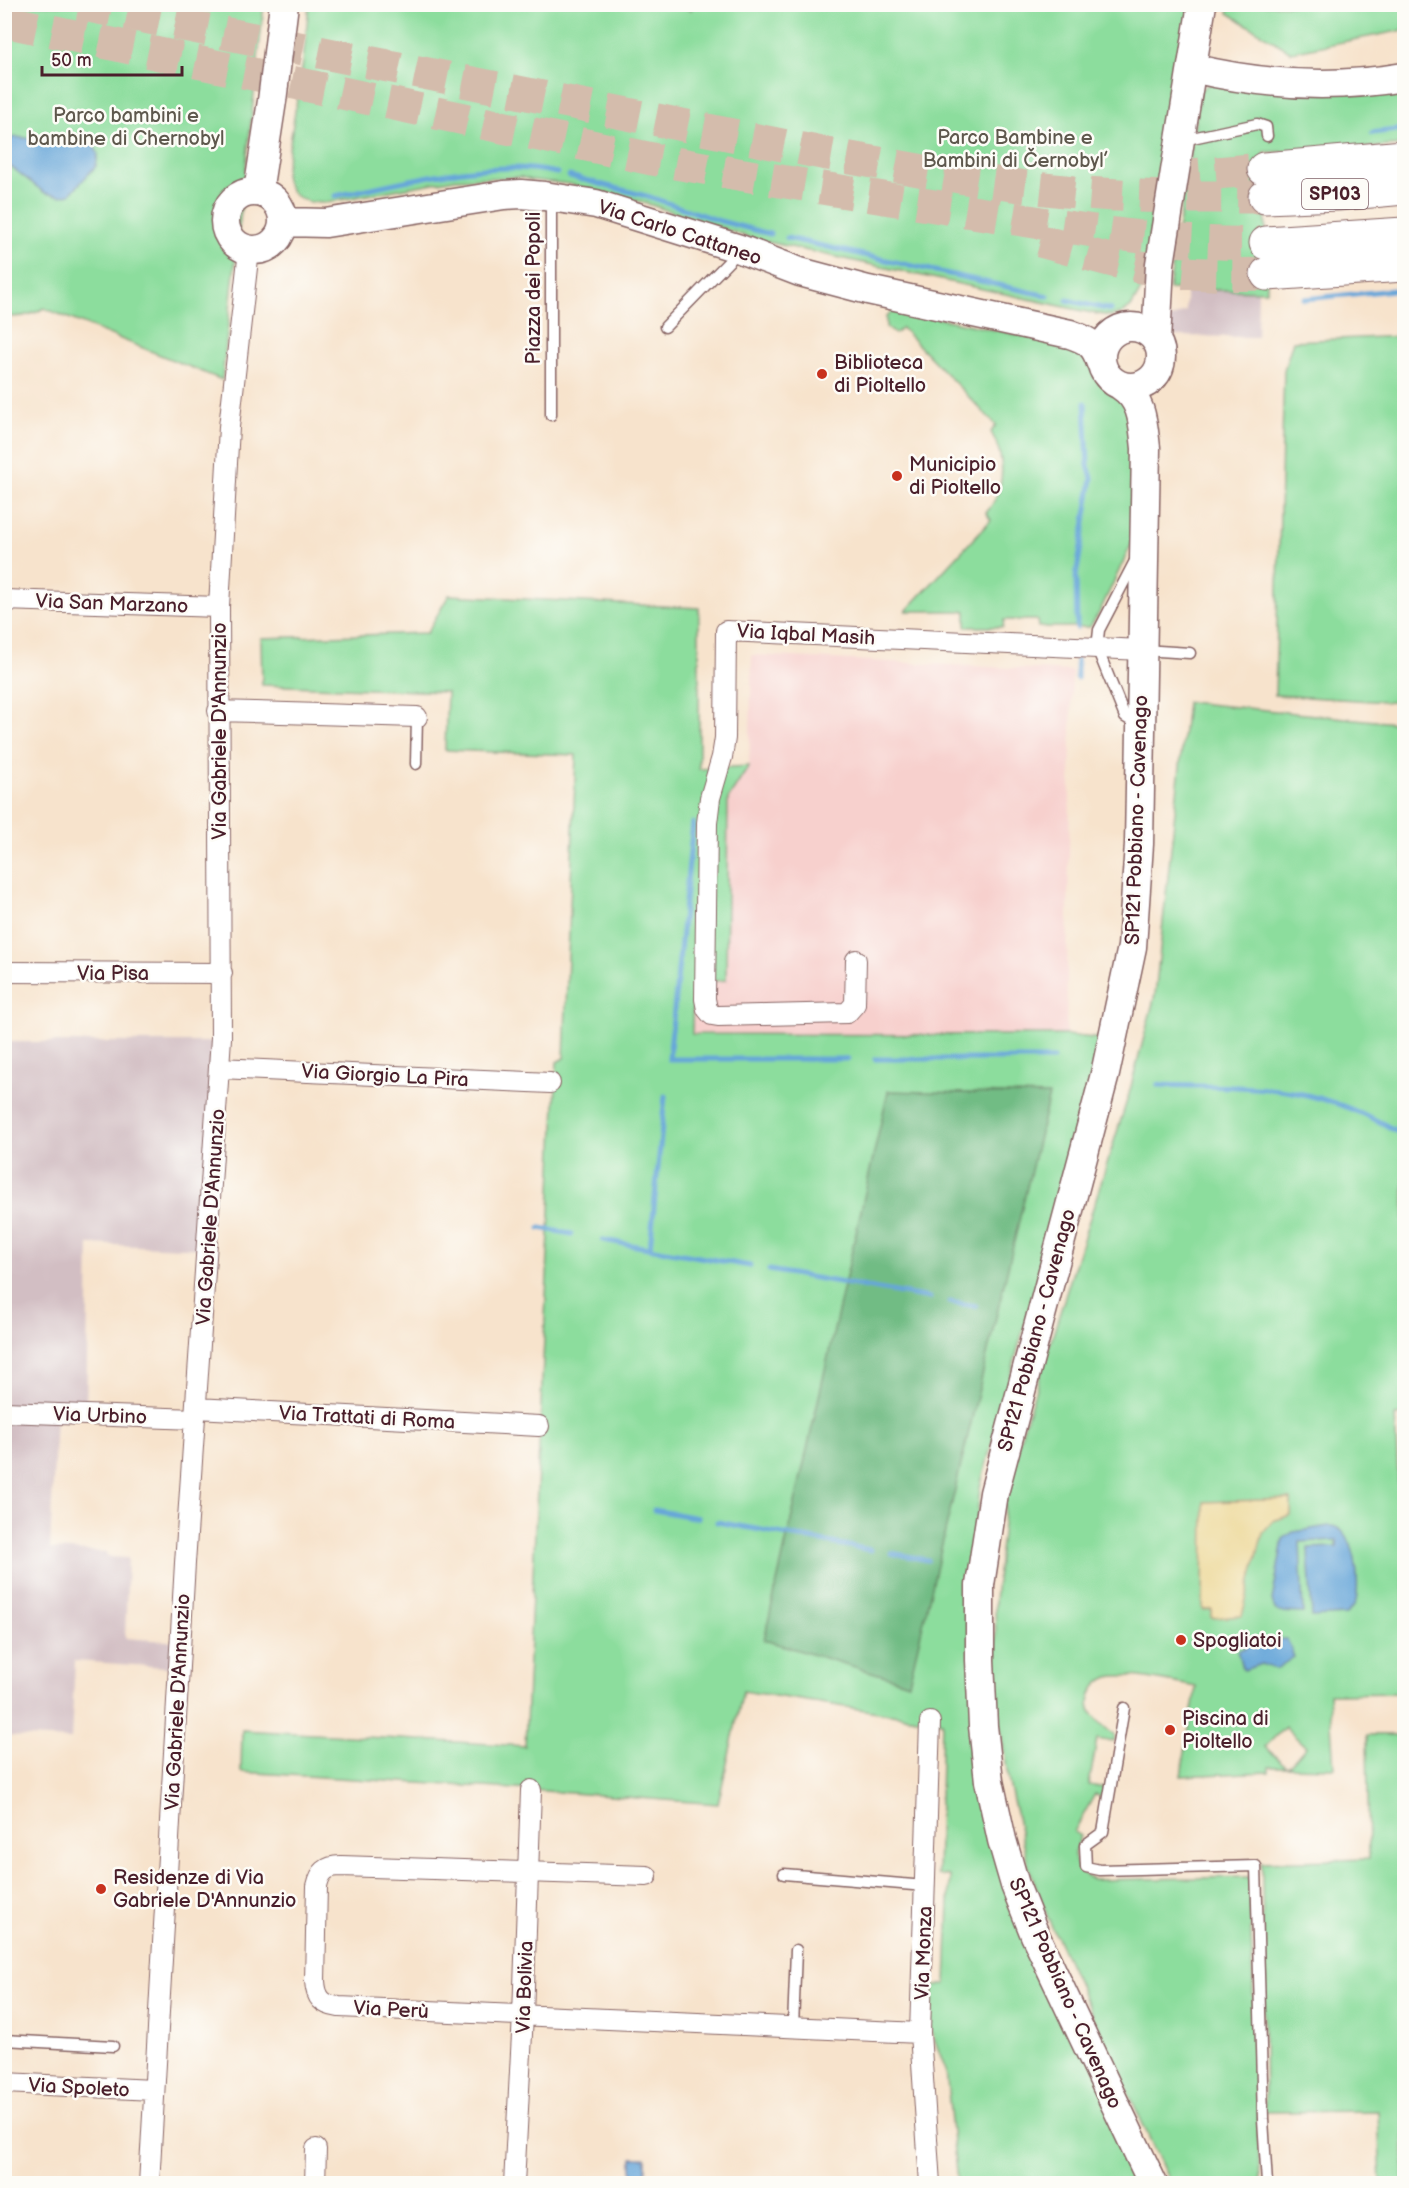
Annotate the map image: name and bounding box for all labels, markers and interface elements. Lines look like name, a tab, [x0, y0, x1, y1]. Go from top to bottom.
scale bar	[42, 39, 182, 77]
text: 50 m	[51, 50, 92, 71]
park label: Parco bambini e bambine di Chernobyl	[28, 104, 224, 151]
park label: Parco Bambine e Bambini di Černobyl’	[923, 126, 1108, 173]
road number: SP103	[1302, 179, 1368, 209]
street label: Via Carlo Cattaneo	[595, 195, 765, 271]
street label: Piazza dei Popoli	[522, 212, 546, 364]
place label: Biblioteca di Pioltello	[834, 351, 926, 398]
marker: Biblioteca di Pioltello	[815, 367, 829, 381]
place label: Municipio di Pioltello	[909, 453, 1001, 500]
marker: Municipio di Pioltello	[890, 469, 904, 483]
street label: Via San Marzano	[35, 589, 189, 619]
street label: Via Iqbal Masih	[736, 619, 876, 651]
street label: Via Gabriele D'Annunzio	[208, 622, 232, 840]
street label: SP121 Pobbiano - Cavenago	[1121, 695, 1153, 945]
street label: Via Pisa	[77, 962, 149, 986]
street label: Via Giorgio La Pira	[301, 1060, 469, 1092]
street label: Via Gabriele D'Annunzio	[191, 1108, 231, 1326]
street label: SP121 Pobbiano - Cavenago	[993, 1206, 1081, 1454]
street label: Via Trattati di Roma	[278, 1401, 456, 1435]
street label: Via Urbino	[52, 1402, 147, 1430]
street label: Via Gabriele D'Annunzio	[160, 1593, 196, 1811]
place label: Spogliatoi	[1193, 1629, 1282, 1653]
marker: Spogliatoi	[1174, 1633, 1188, 1647]
place label: Piscina di Pioltello	[1182, 1707, 1269, 1754]
marker: Piscina di Pioltello	[1163, 1723, 1177, 1737]
place label: Residenze di Via Gabriele D'Annunzio	[113, 1866, 296, 1913]
street label: SP121 Pobbiano - Cavenago	[1003, 1874, 1127, 2113]
marker: Residenze di Via Gabriele D'Annunzio	[94, 1882, 108, 1896]
street label: Via Monza	[910, 1905, 938, 2001]
street label: Via Bolivia	[511, 1940, 539, 2034]
street label: Via Perù	[353, 1996, 429, 2024]
street label: Via Spoleto	[28, 2073, 130, 2103]

